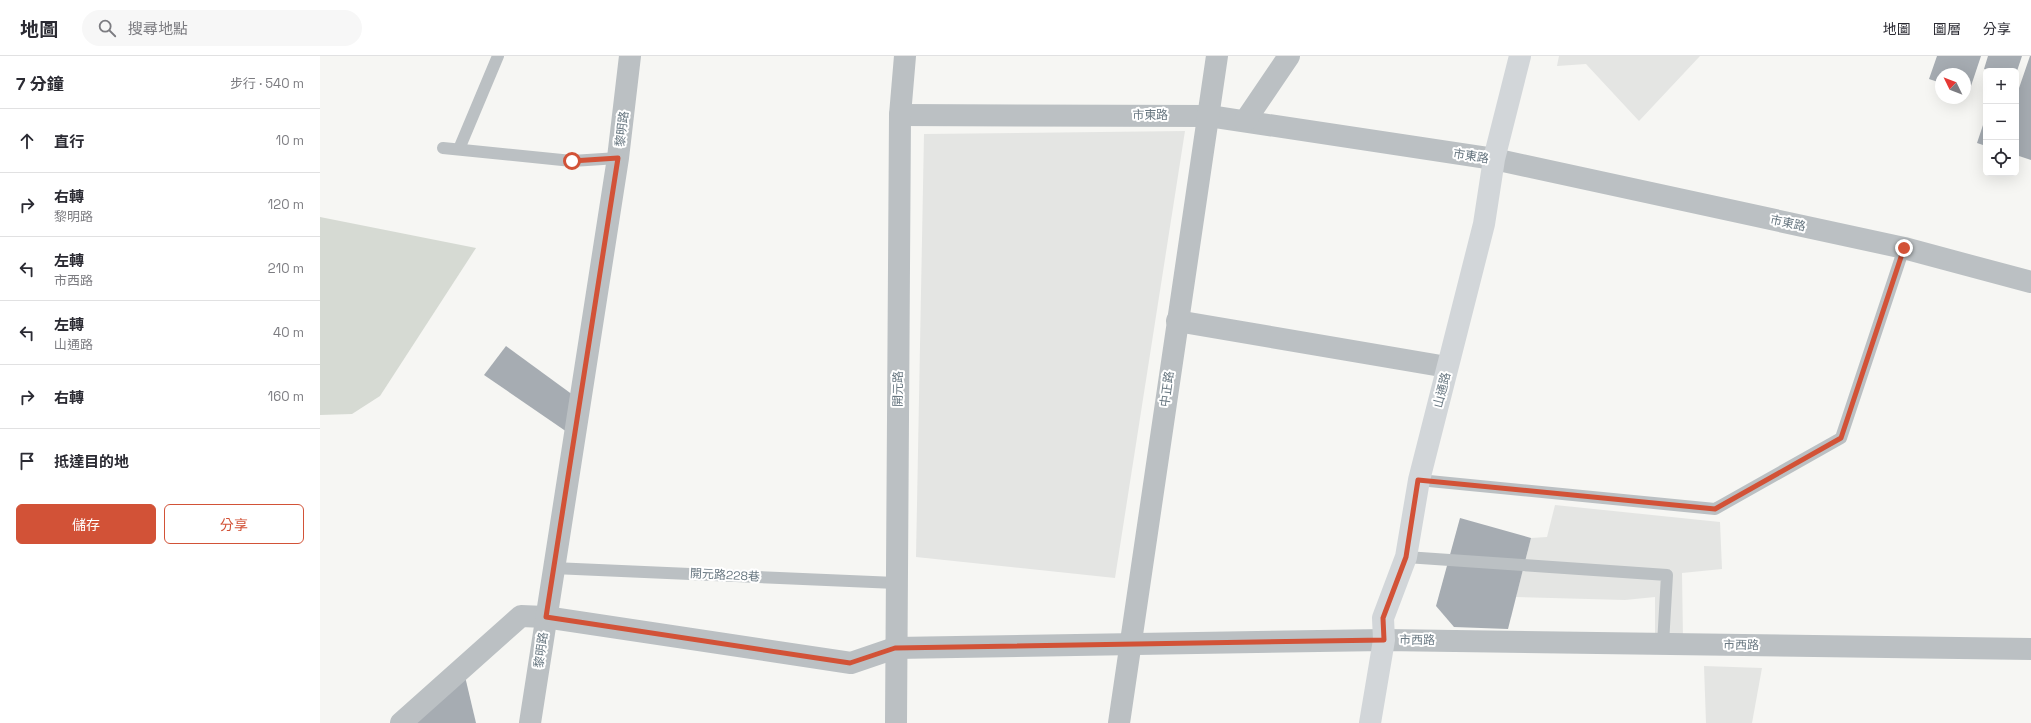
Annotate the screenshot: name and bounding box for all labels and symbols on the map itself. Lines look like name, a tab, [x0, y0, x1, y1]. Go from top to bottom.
north arrow	[1935, 68, 1971, 104]
street label: 市東路	[1132, 107, 1168, 123]
street label: 黎明路	[612, 110, 632, 148]
street label: 市東路	[1452, 145, 1490, 167]
route start	[563, 152, 581, 170]
street label: 市東路	[1769, 211, 1807, 235]
route end	[1895, 239, 1913, 257]
street label: 中正路	[1157, 370, 1177, 408]
street label: 開元路	[890, 371, 906, 407]
street label: 山通路	[1430, 371, 1454, 409]
street label: 開元路228巷	[690, 565, 760, 585]
street label: 黎明路	[531, 631, 551, 669]
street label: 市西路	[1399, 632, 1435, 648]
street label: 市西路	[1723, 637, 1759, 653]

